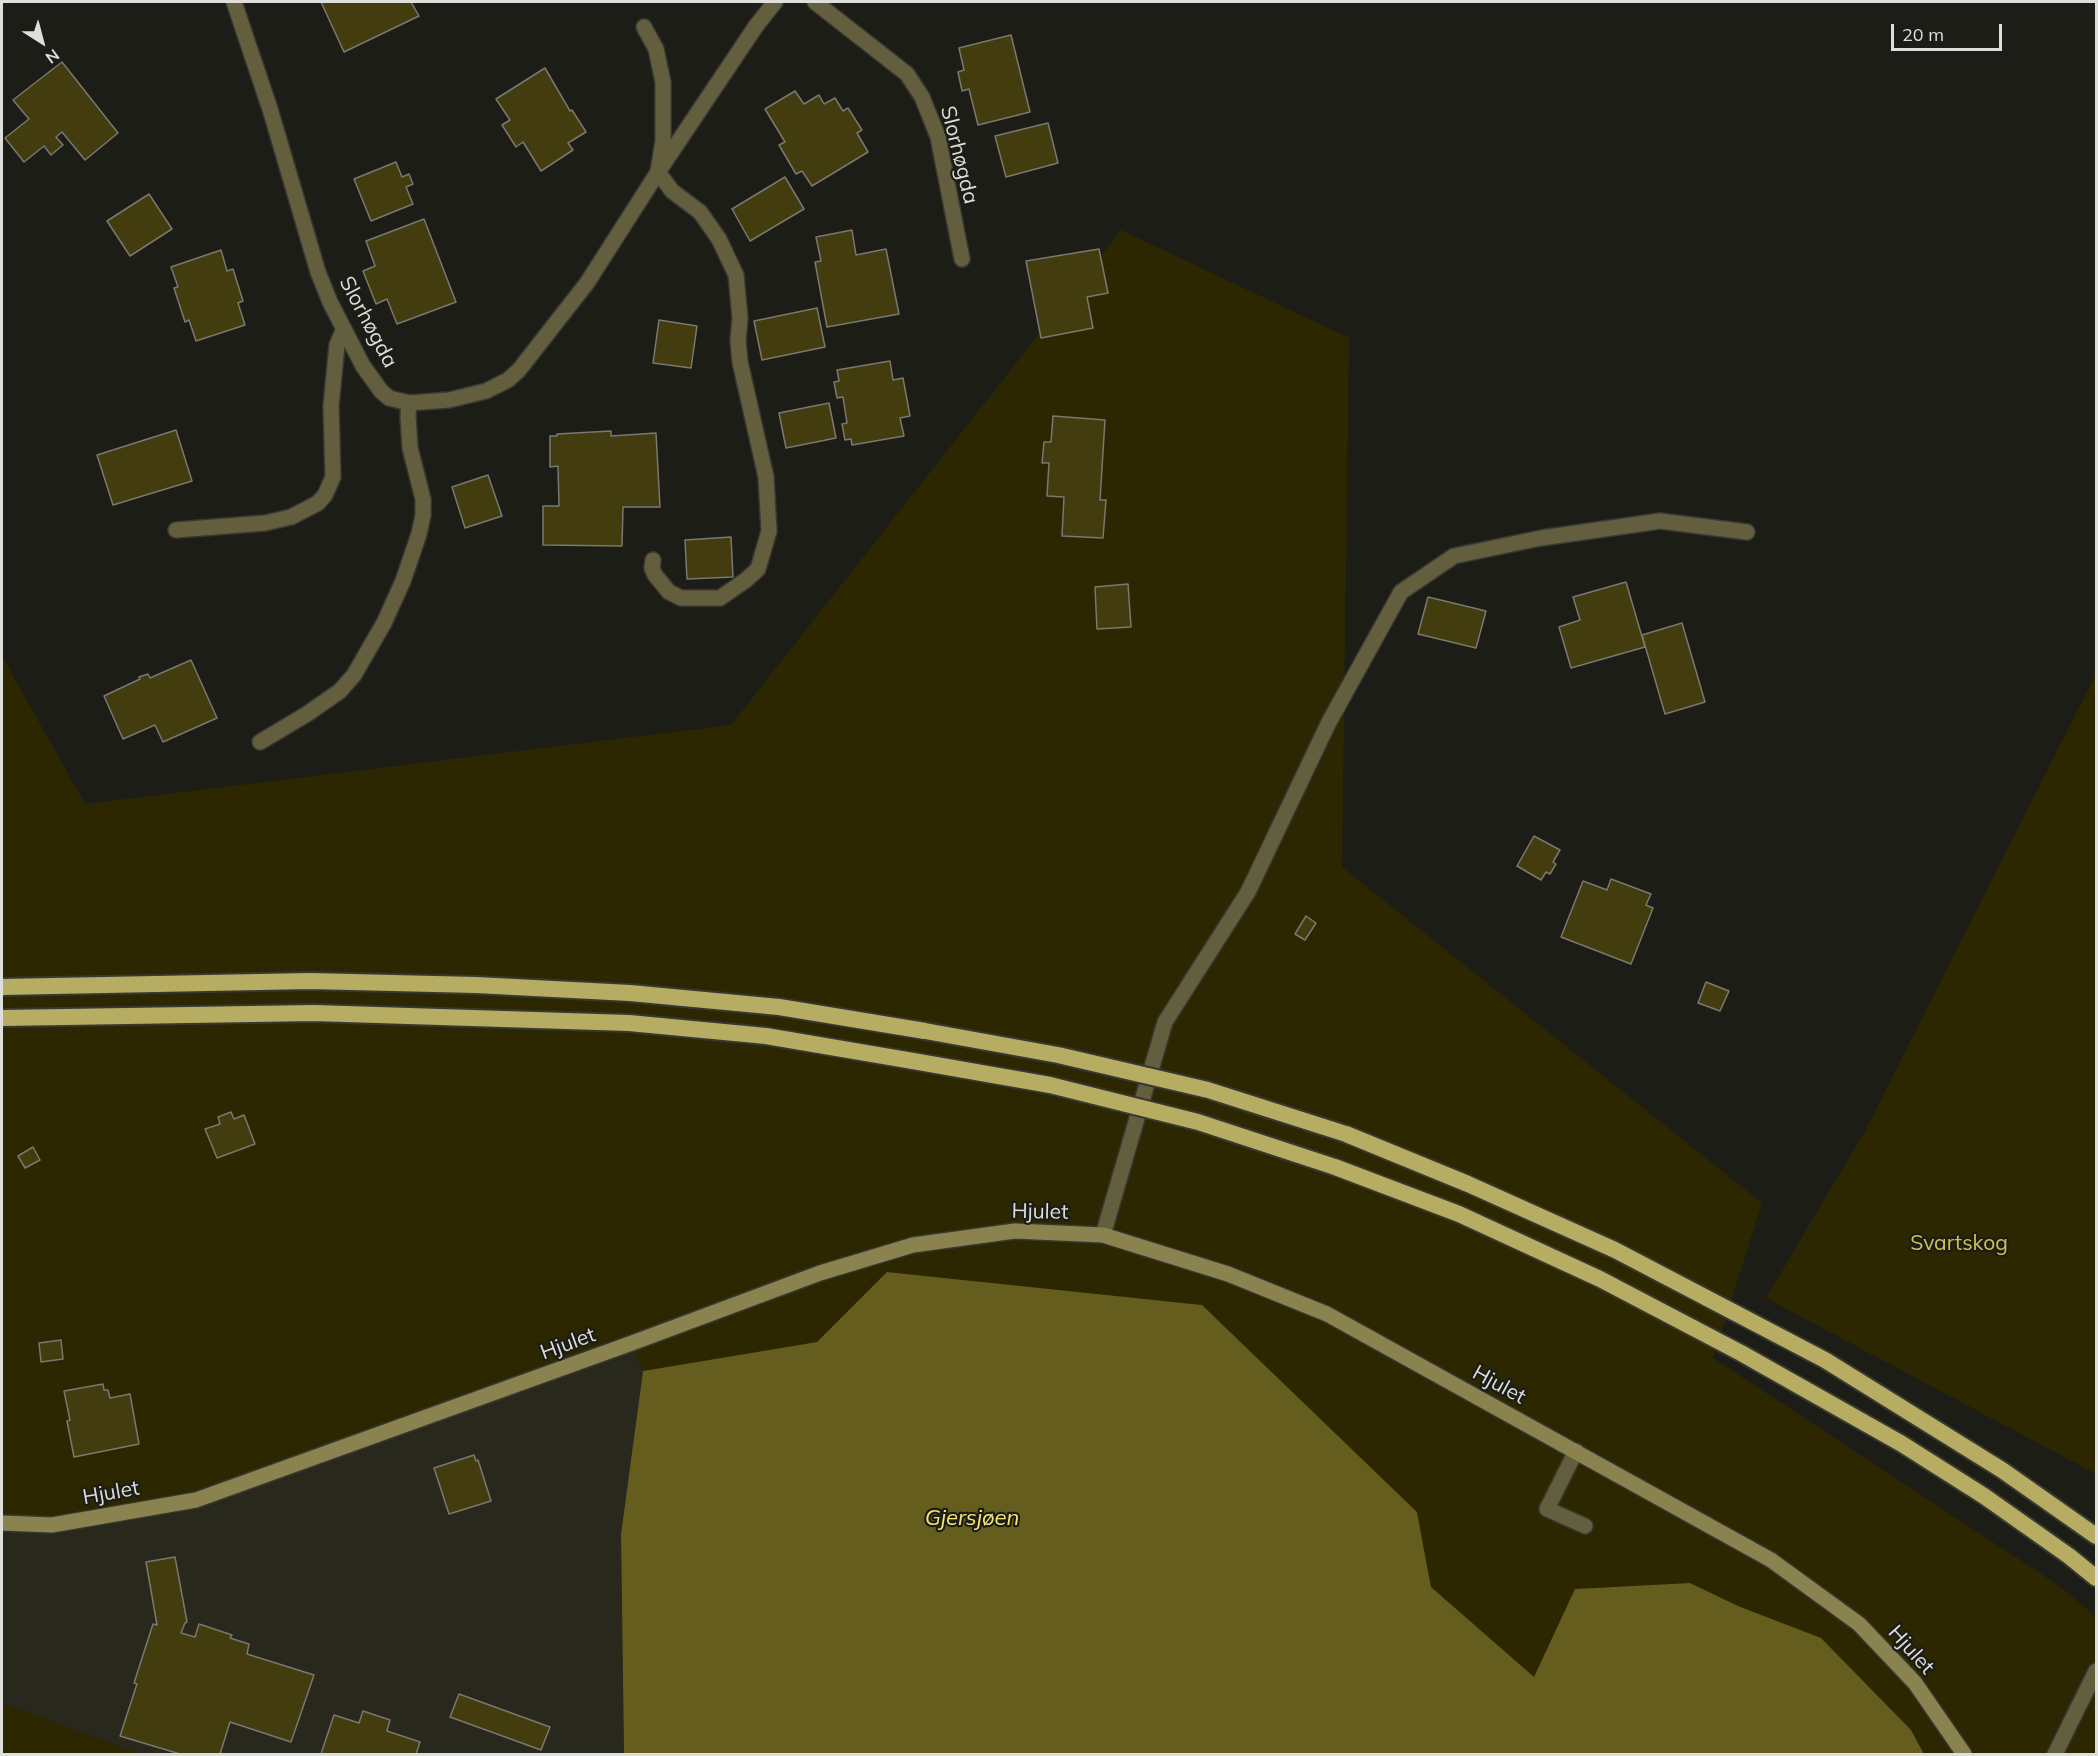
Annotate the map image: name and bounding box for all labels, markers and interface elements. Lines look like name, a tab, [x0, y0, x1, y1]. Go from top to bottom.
north arrow	[12, 12, 72, 72]
scale bar	[1894, 12, 2005, 50]
text: 20 m	[1902, 23, 1944, 46]
text: N	[42, 45, 63, 68]
street label: Slorhøgda	[935, 104, 983, 206]
street label: Slorhøgda	[333, 272, 403, 372]
street label: Hjulet	[1011, 1199, 1069, 1225]
park label: Svartskog	[1910, 1231, 2008, 1257]
street label: Hjulet	[537, 1322, 599, 1366]
street label: Hjulet	[1468, 1360, 1530, 1410]
street label: Hjulet	[81, 1476, 141, 1510]
water label: Gjersjøen	[925, 1505, 1019, 1531]
street label: Hjulet	[1883, 1620, 1939, 1680]

